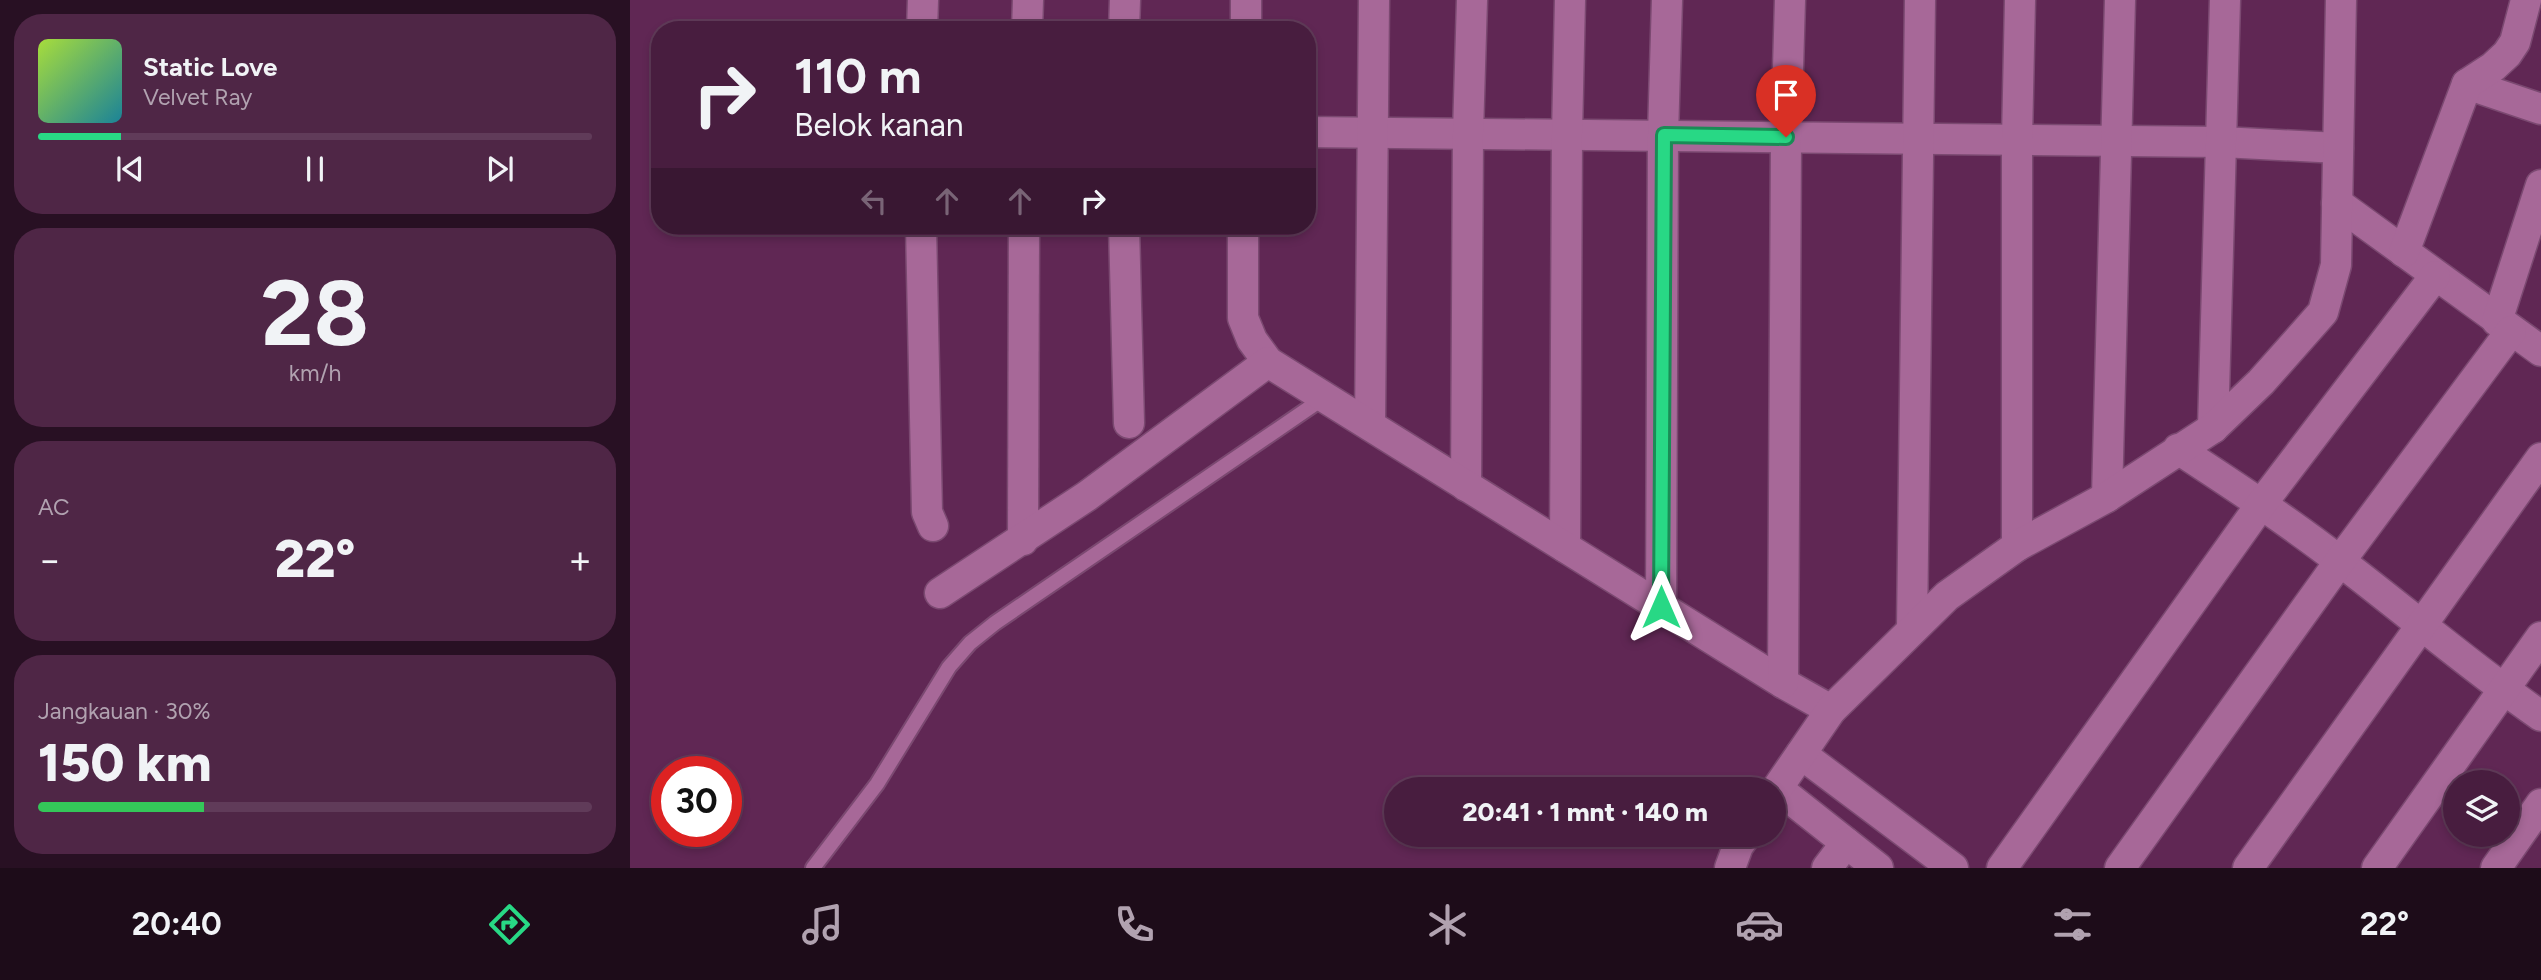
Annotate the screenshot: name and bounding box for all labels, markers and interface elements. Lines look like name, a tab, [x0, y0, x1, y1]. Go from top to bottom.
text: 110 m	[794, 46, 922, 105]
icon: right	[679, 49, 770, 140]
text: Static Love	[143, 51, 277, 83]
pin	[1756, 65, 1816, 137]
icon: arrive	[1767, 76, 1805, 114]
text: Velvet Ray	[143, 83, 252, 111]
text: Belok kanan	[794, 106, 964, 144]
icon: previous	[111, 150, 149, 188]
icon: pause	[296, 150, 334, 188]
icon: next	[481, 150, 519, 188]
icon: left	[855, 182, 893, 220]
icon: ahead	[928, 182, 966, 220]
icon: ahead	[1001, 182, 1039, 220]
icon: right	[1074, 182, 1112, 220]
text: 28	[261, 259, 369, 368]
text: km/h	[289, 359, 341, 387]
text: AC	[38, 493, 70, 521]
text: 22°	[274, 528, 356, 590]
text: −	[38, 537, 62, 583]
text: +	[568, 537, 592, 583]
position arrow	[1624, 570, 1698, 644]
text: Jangkauan · 30%	[38, 697, 210, 725]
text: 150 km	[38, 732, 212, 794]
speed limit sign: 30	[651, 756, 742, 847]
map controls	[2443, 770, 2520, 847]
button: layers	[2443, 770, 2520, 847]
text: 20:41 · 1 mnt · 140 m	[1462, 796, 1708, 828]
icon: directions	[485, 900, 534, 949]
icon: music	[798, 900, 847, 949]
icon: phone	[1110, 900, 1159, 949]
icon: climate	[1423, 900, 1472, 949]
icon: car	[1735, 900, 1784, 949]
icon: filters	[2048, 900, 2097, 949]
text: 20:40	[132, 905, 222, 943]
text: 22°	[2360, 905, 2409, 943]

